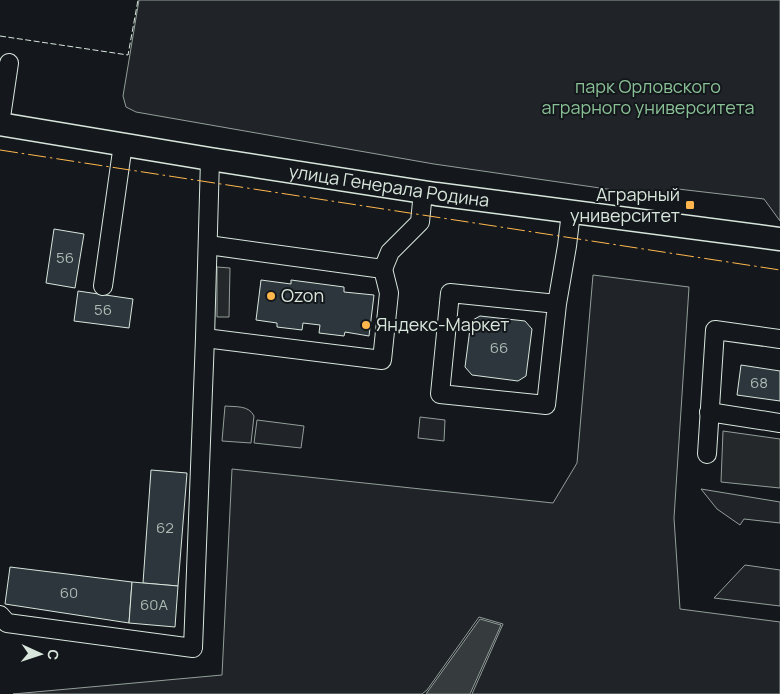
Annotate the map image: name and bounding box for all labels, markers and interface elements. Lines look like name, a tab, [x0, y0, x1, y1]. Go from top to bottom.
park label: парк Орловского аграрного университета	[541, 74, 755, 119]
street label: улица Генерала Родина	[287, 158, 491, 212]
place label: Аграрный университет	[570, 182, 680, 227]
marker: Аграрный университет	[684, 199, 696, 211]
house number: 56	[56, 247, 74, 268]
place label: Ozon	[281, 283, 324, 307]
marker: Ozon	[265, 290, 277, 302]
house number: 56	[94, 299, 112, 320]
place label: Яндекс-Маркет	[376, 312, 509, 336]
marker: Яндекс-Маркет	[360, 319, 372, 331]
house number: 66	[490, 337, 508, 358]
house number: 68	[750, 372, 768, 393]
house number: 62	[156, 517, 174, 538]
house number: 60	[60, 582, 78, 603]
house number: 60А	[140, 594, 168, 615]
north arrow	[15, 629, 65, 679]
text: С	[44, 649, 63, 660]

